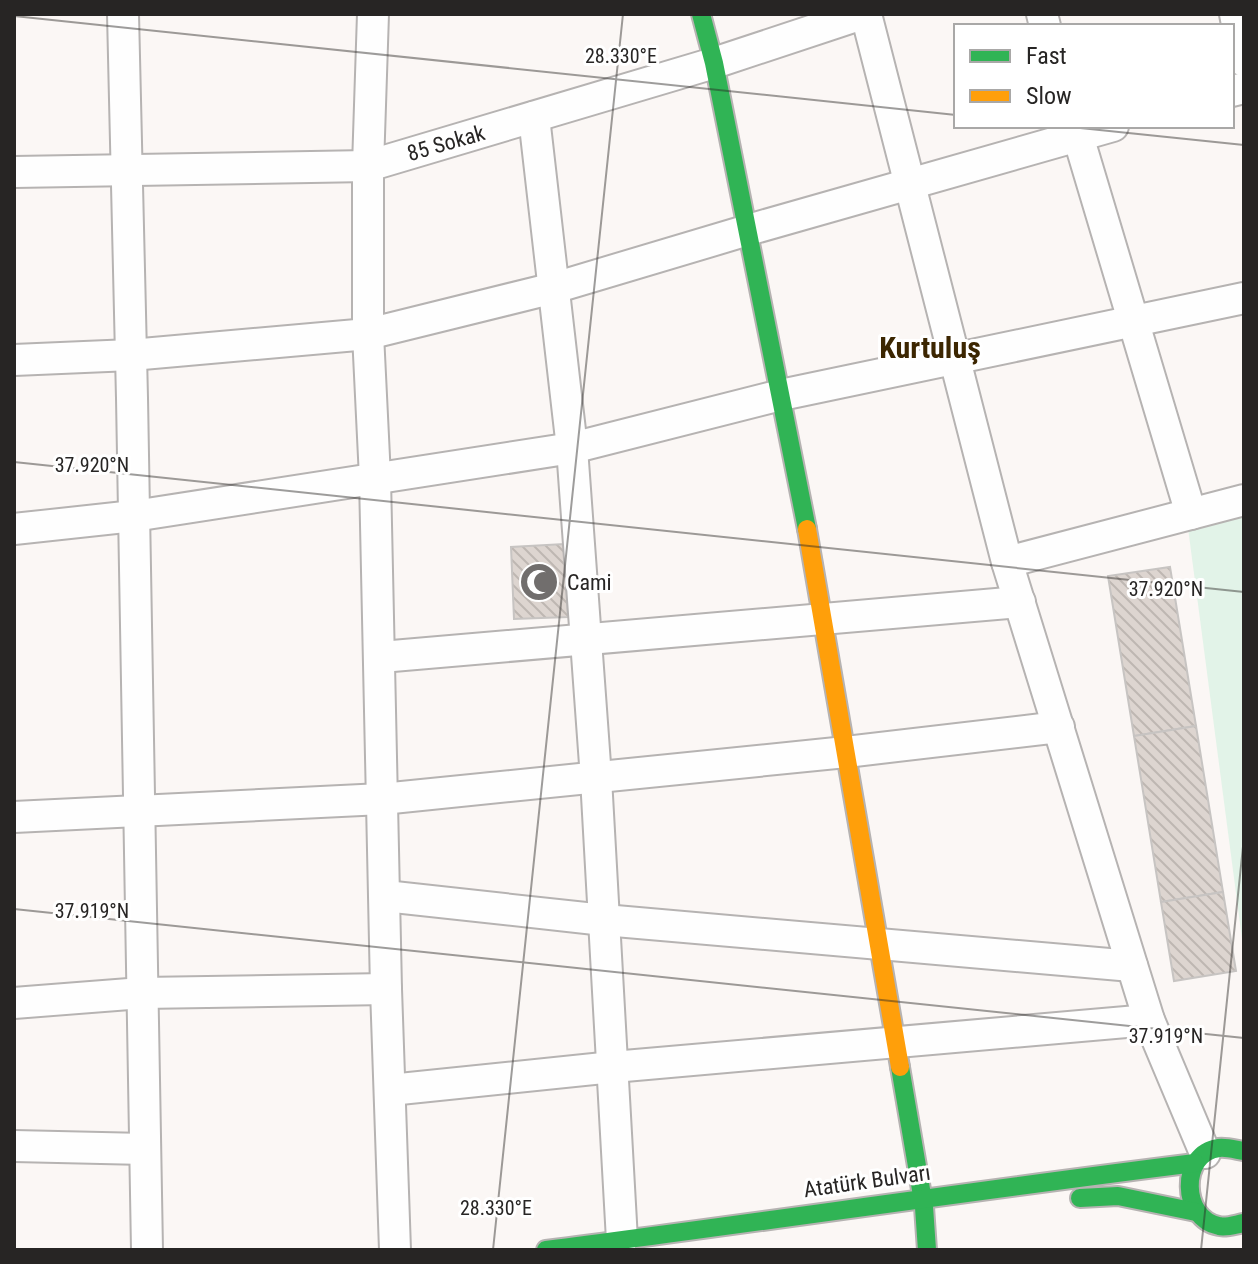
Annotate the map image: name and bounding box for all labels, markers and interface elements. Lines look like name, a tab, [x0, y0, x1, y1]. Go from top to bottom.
legend	[954, 24, 1234, 128]
text: Fast	[1026, 42, 1067, 70]
text: 28.330°E	[585, 44, 657, 68]
text: Slow	[1026, 82, 1072, 110]
street label: 85 Sokak	[404, 120, 488, 166]
district label: Kurtuluş	[879, 330, 981, 365]
text: 37.920°N	[55, 453, 129, 477]
mosque icon: Cami	[518, 561, 560, 603]
place label: Cami	[567, 570, 612, 595]
text: 37.920°N	[1129, 577, 1203, 601]
text: 37.919°N	[55, 899, 129, 923]
text: 37.919°N	[1129, 1024, 1203, 1048]
street label: Atatürk Bulvarı	[802, 1160, 932, 1202]
text: 28.330°E	[460, 1196, 532, 1220]

